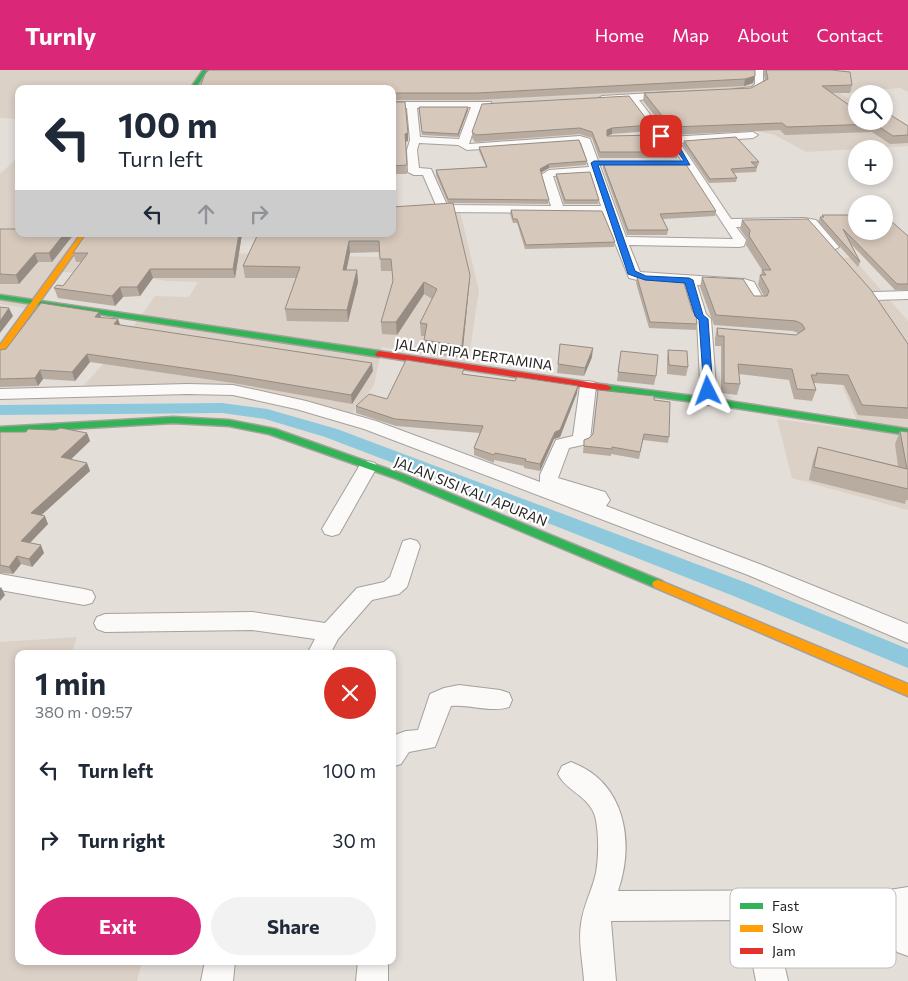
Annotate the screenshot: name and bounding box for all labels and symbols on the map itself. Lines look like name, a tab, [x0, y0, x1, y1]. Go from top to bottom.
pin	[640, 115, 682, 157]
street label: JALAN PIPA PERTAMINA	[394, 335, 554, 374]
position arrow	[681, 364, 733, 416]
street label: JALAN SISI KALI APURAN	[392, 452, 550, 530]
legend	[730, 888, 896, 968]
text: Fast	[772, 897, 799, 914]
text: Slow	[772, 919, 803, 936]
text: Jam	[772, 942, 796, 959]

